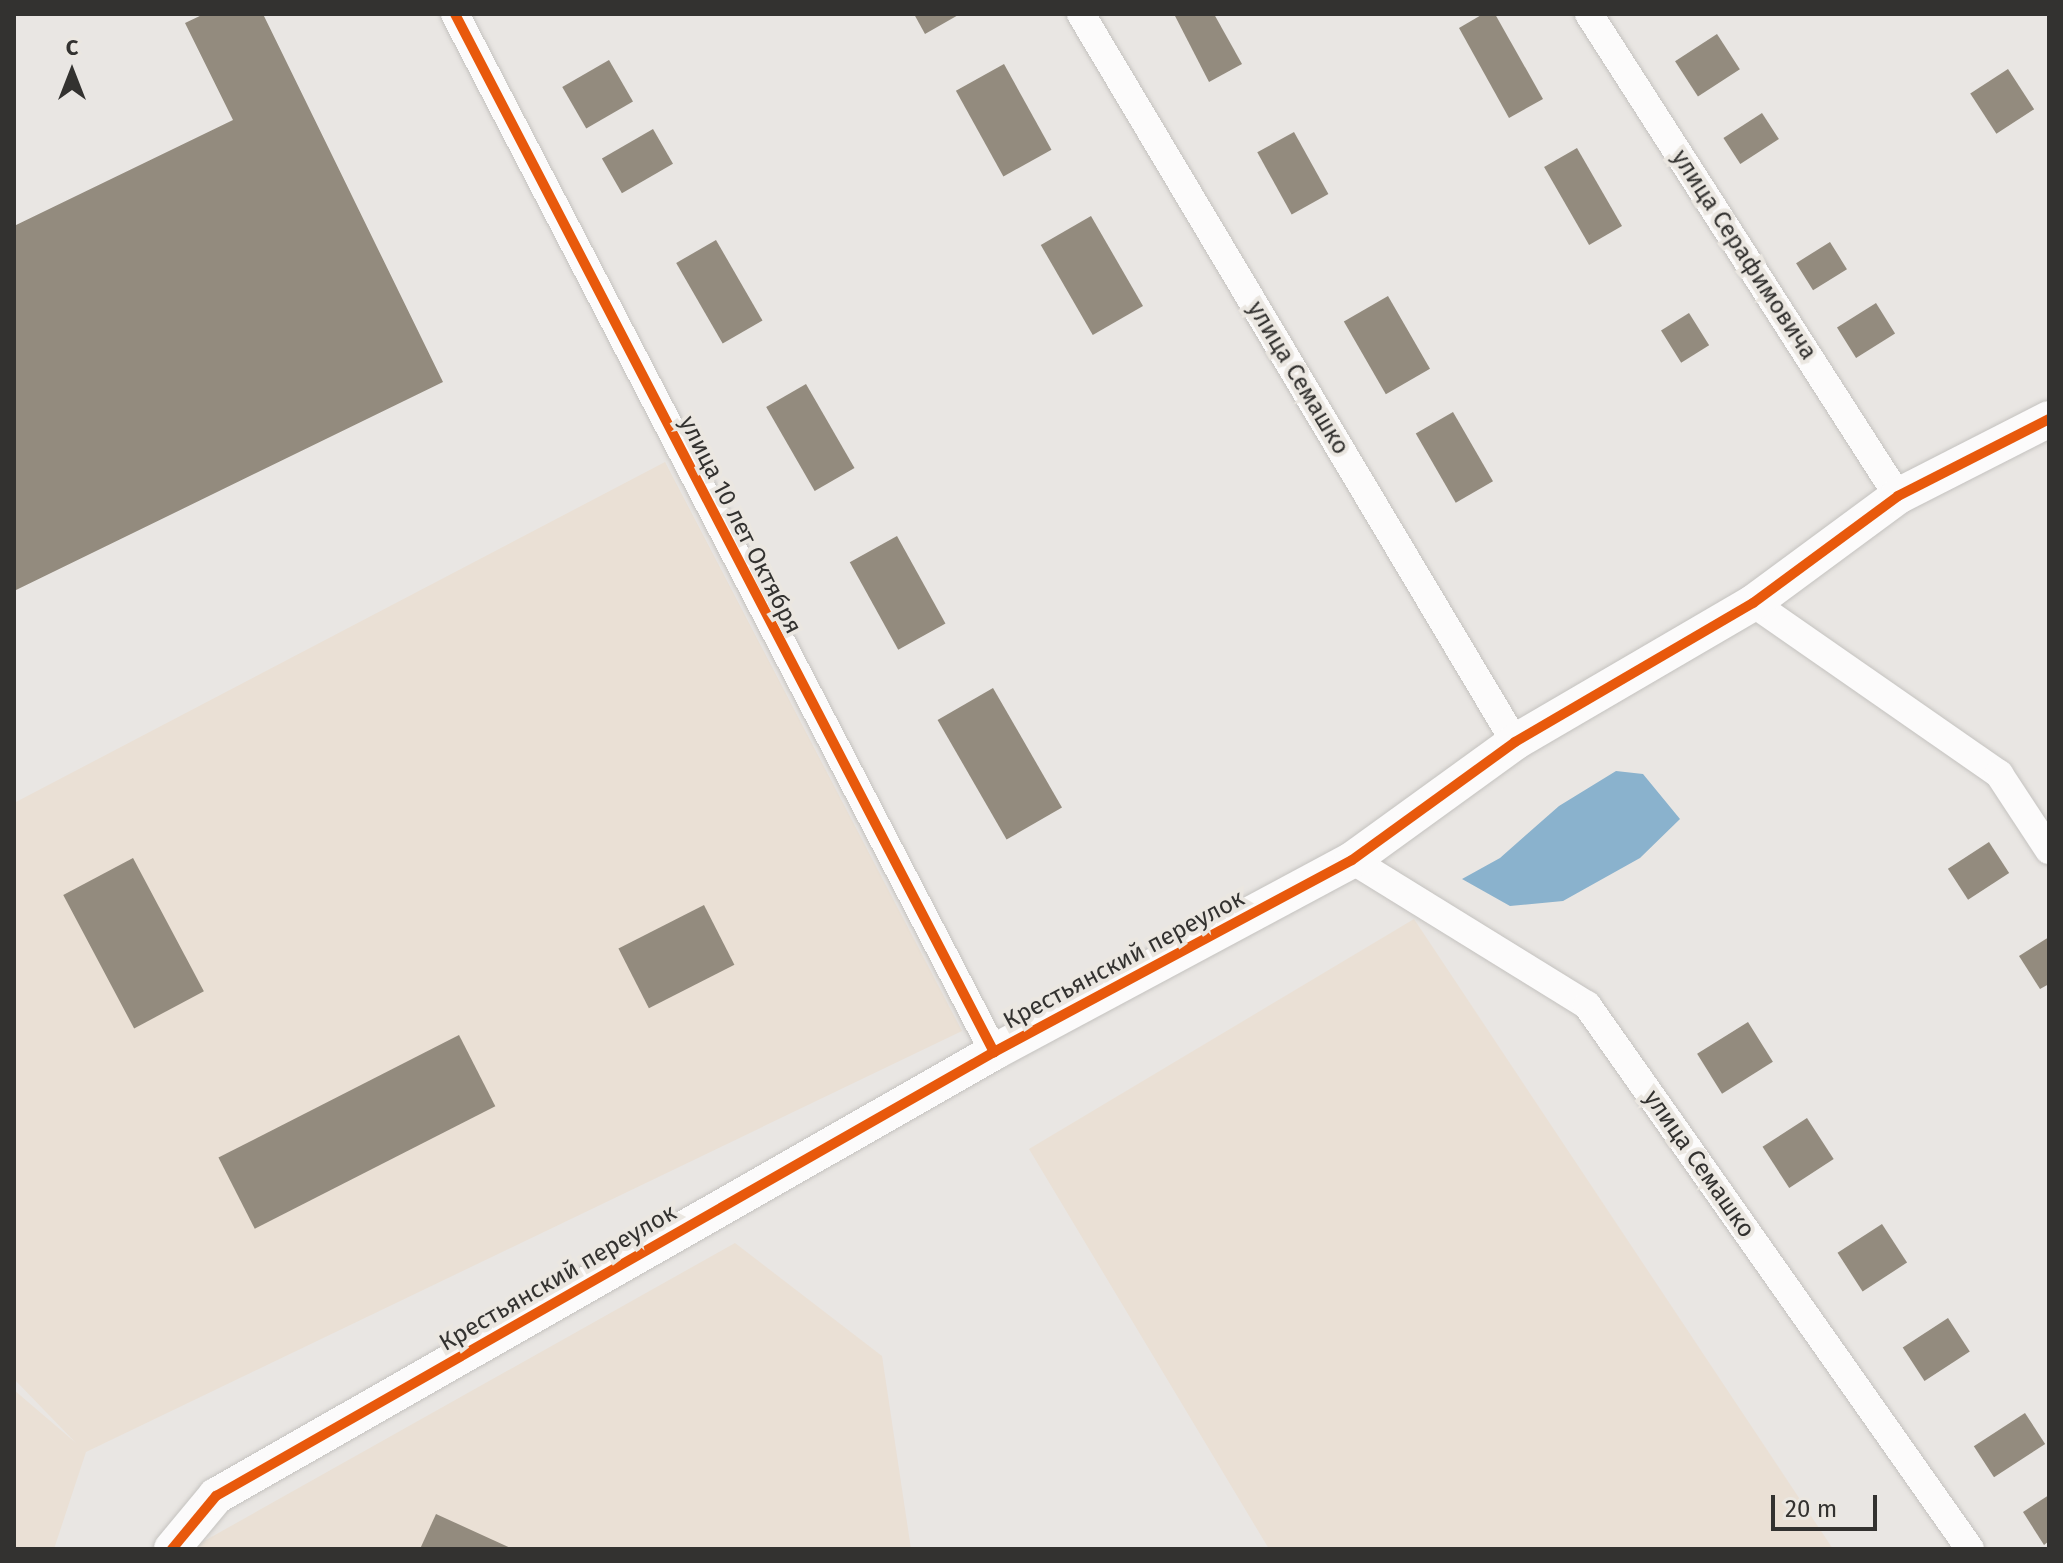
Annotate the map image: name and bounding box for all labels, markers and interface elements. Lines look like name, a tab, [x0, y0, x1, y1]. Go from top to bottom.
north arrow	[32, 32, 112, 112]
text: С	[66, 34, 78, 61]
street label: улица Серафимовича	[1665, 145, 1823, 365]
street label: улица Семашко	[1241, 296, 1355, 460]
street label: улица 10 лет Октября	[673, 411, 807, 639]
street label: Крестьянский переулок	[999, 884, 1249, 1036]
street label: улица Семашко	[1637, 1085, 1761, 1243]
street label: Крестьянский переулок	[434, 1198, 682, 1358]
scale bar	[1775, 1479, 1881, 1529]
text: 20 m	[1785, 1495, 1837, 1523]

